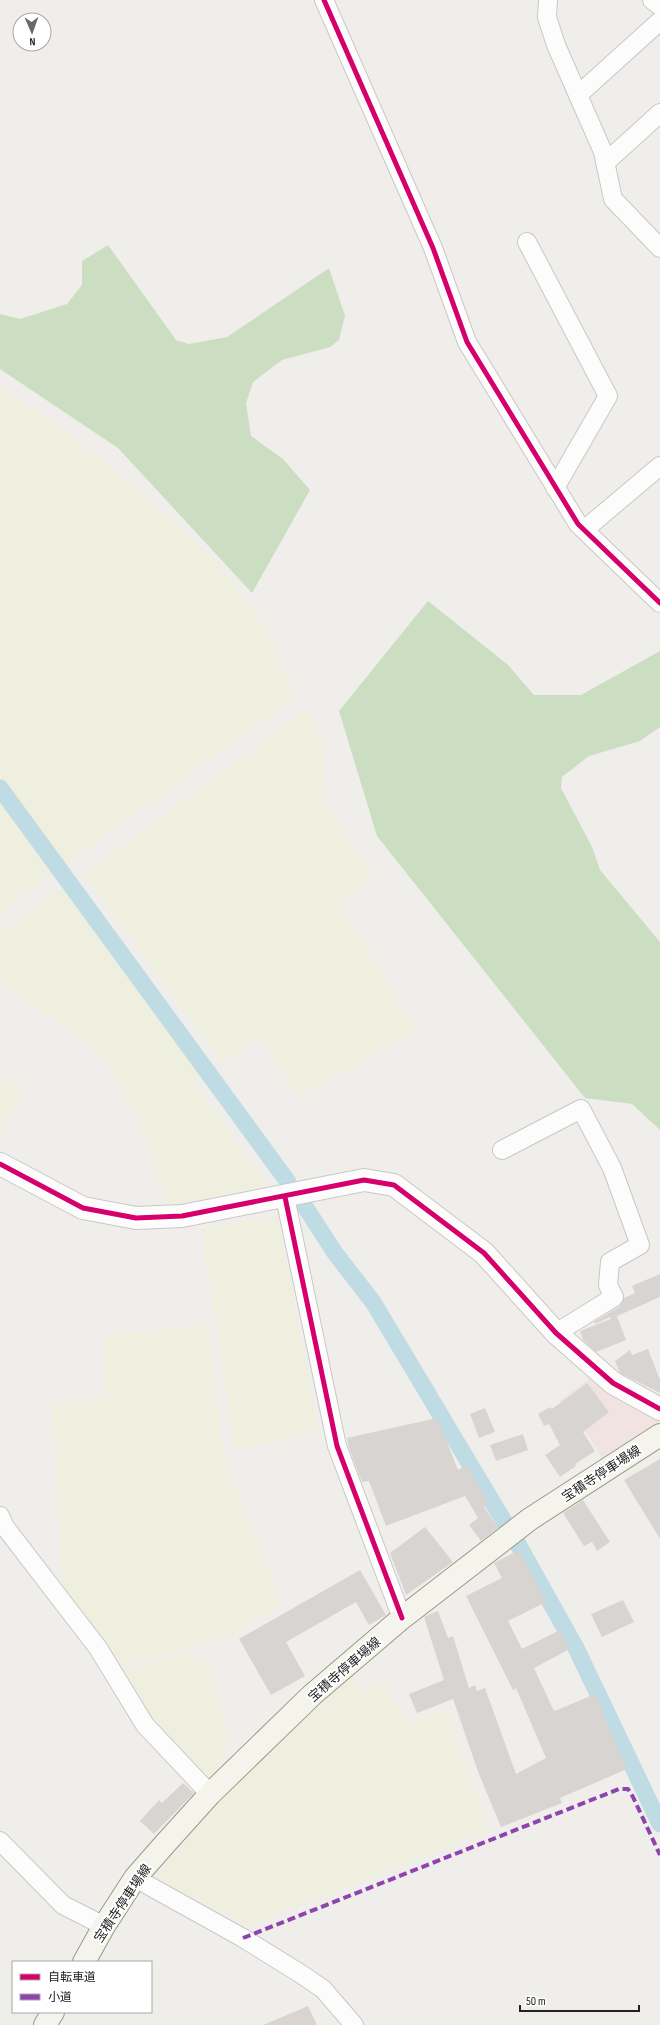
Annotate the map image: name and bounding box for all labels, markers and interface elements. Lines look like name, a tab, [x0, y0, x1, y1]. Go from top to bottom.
north arrow	[12, 12, 52, 52]
text: N	[29, 35, 35, 48]
street label: 宝積寺停車場線	[559, 1442, 644, 1505]
street label: 宝積寺停車場線	[305, 1634, 384, 1706]
street label: 宝積寺停車場線	[91, 1861, 155, 1946]
legend	[12, 1961, 152, 2013]
text: 自転車道	[48, 1970, 96, 1985]
scale bar	[520, 1987, 639, 2013]
text: 小道	[48, 1990, 72, 2005]
text: 50 m	[526, 1994, 546, 2009]

